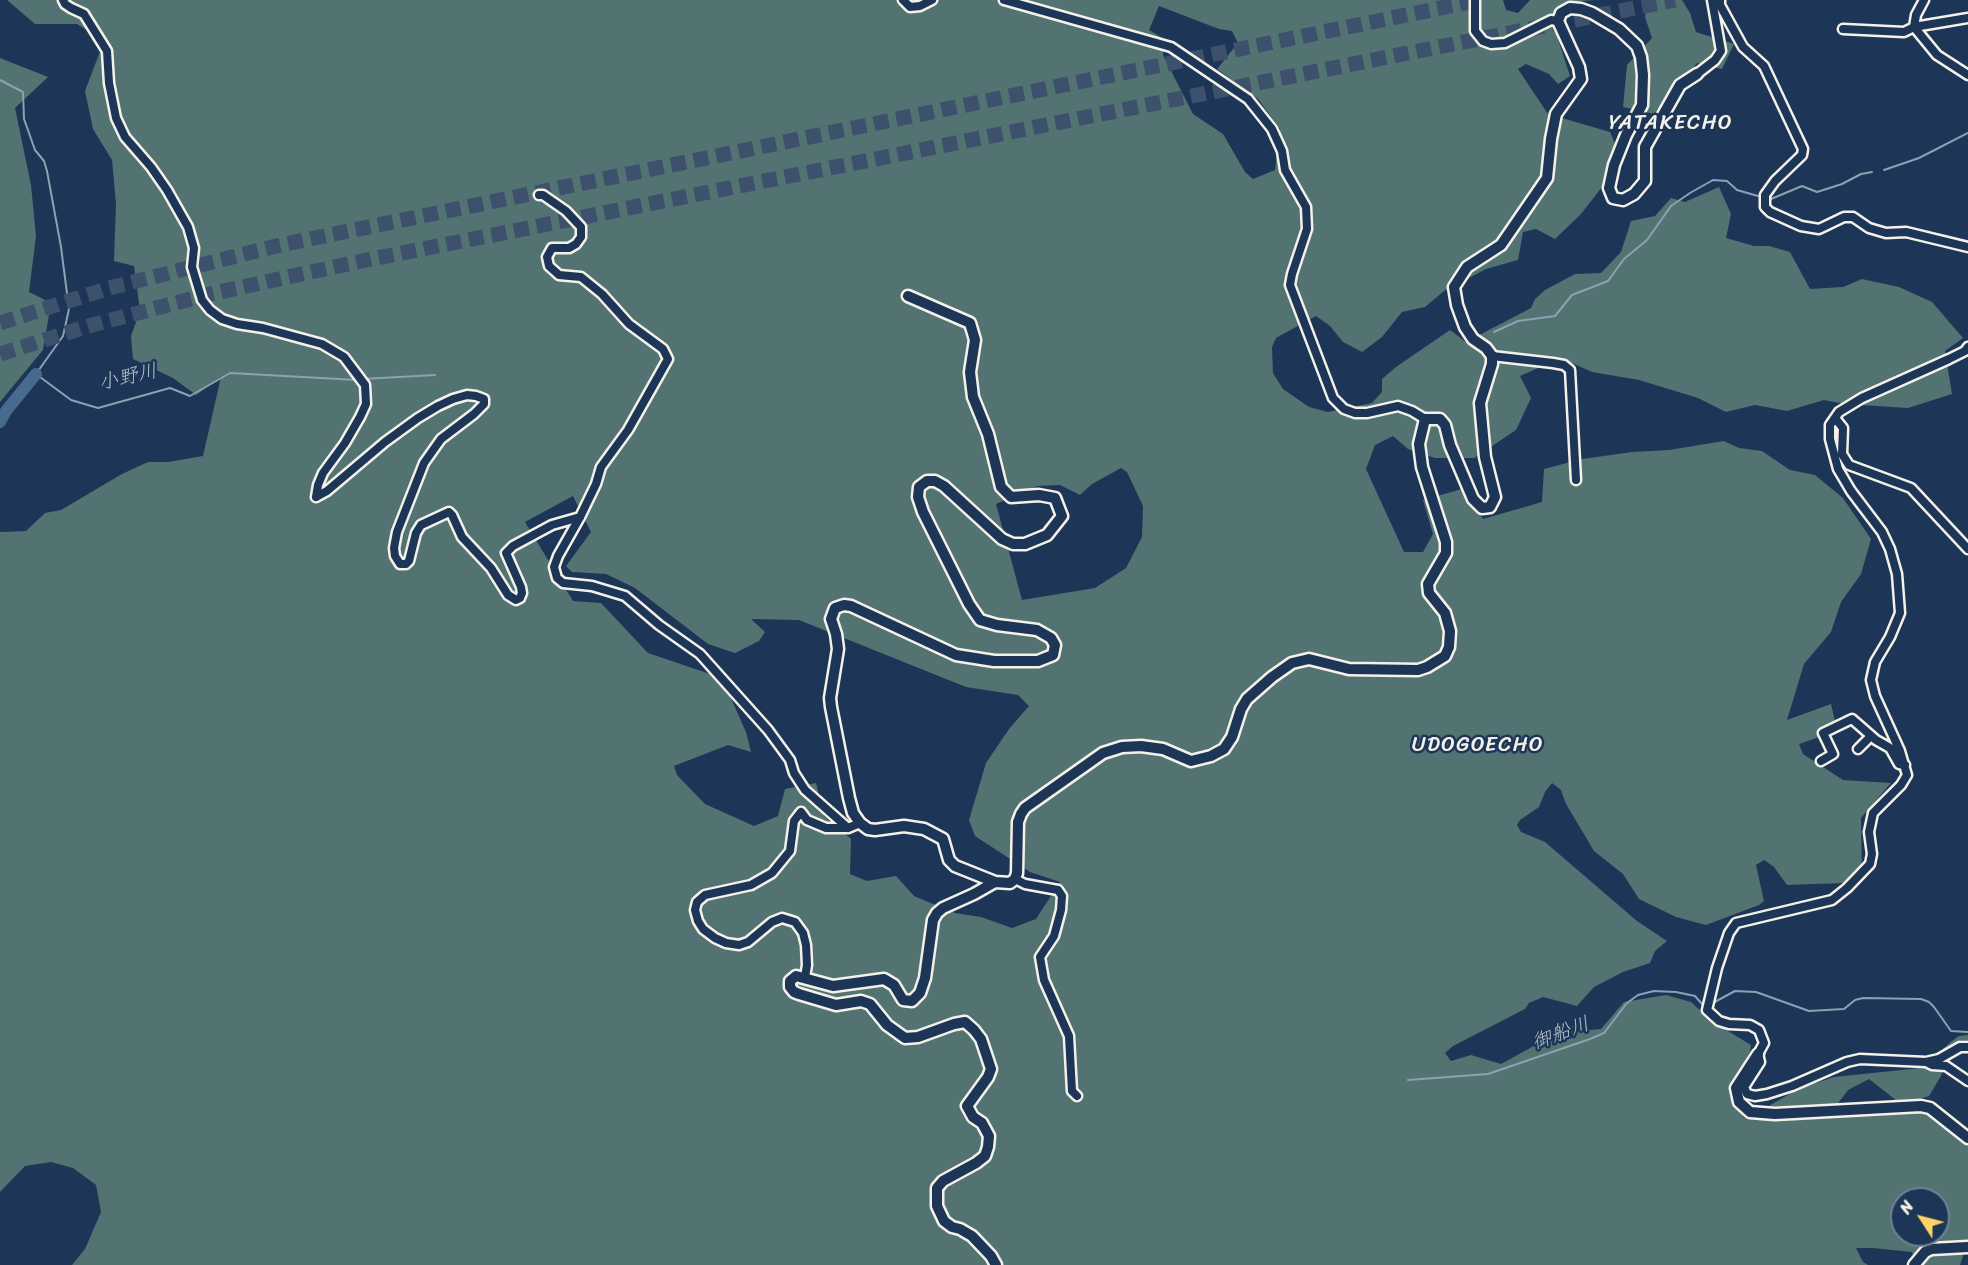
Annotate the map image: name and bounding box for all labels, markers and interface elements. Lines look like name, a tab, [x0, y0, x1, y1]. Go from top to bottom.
district label: YATAKECHO	[1609, 111, 1733, 137]
water label: 小野川	[96, 360, 160, 396]
district label: UDOGOECHO	[1412, 733, 1544, 759]
water label: 御船川	[1529, 1012, 1593, 1056]
north arrow	[1890, 1187, 1950, 1247]
text: N	[1892, 1194, 1922, 1220]

